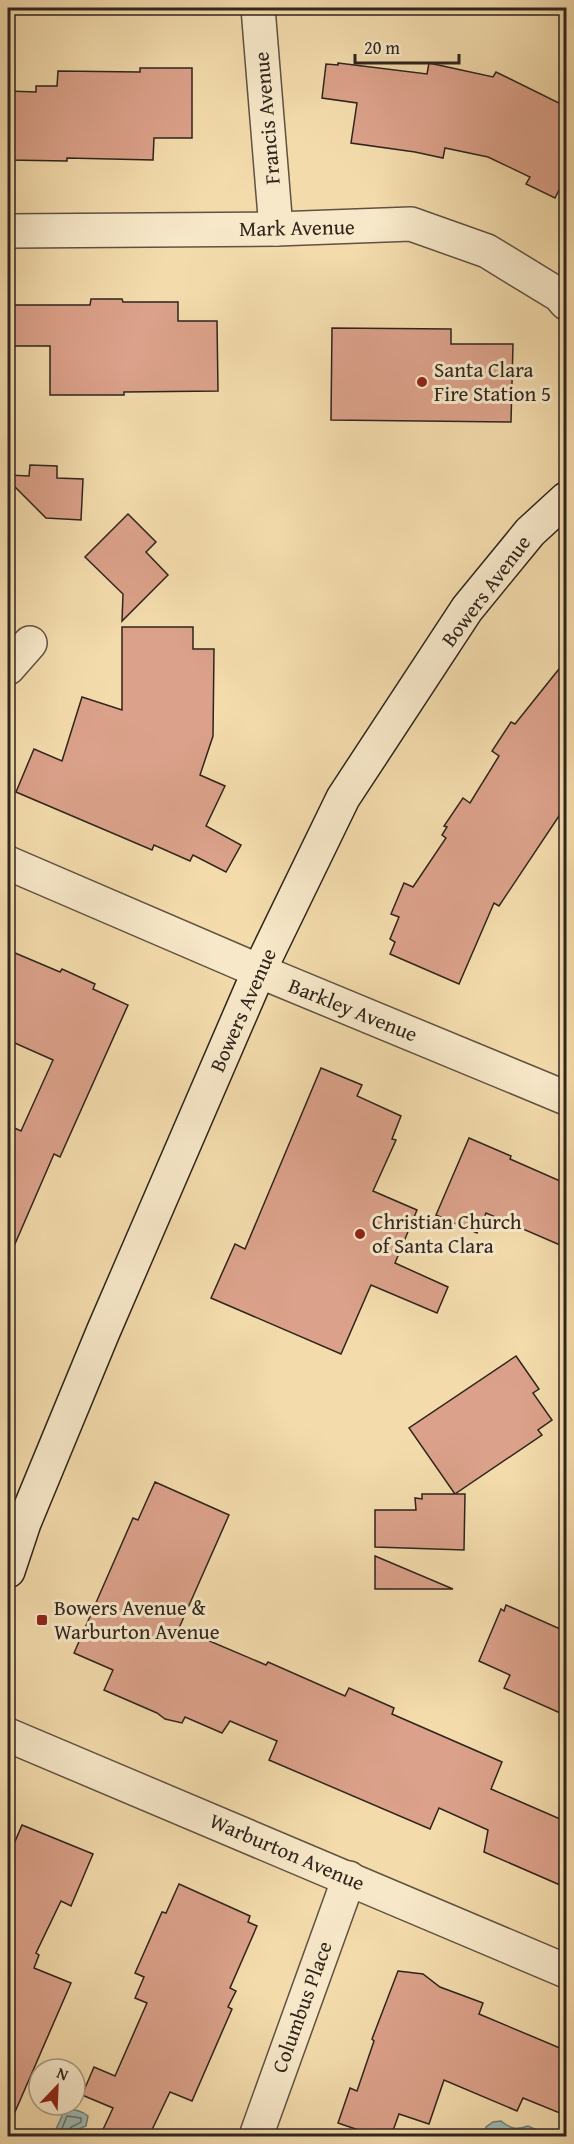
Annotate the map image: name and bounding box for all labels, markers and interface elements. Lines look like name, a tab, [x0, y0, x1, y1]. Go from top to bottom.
scale bar	[355, 27, 458, 65]
text: 20 m	[364, 34, 400, 61]
street label: Francis Avenue	[245, 50, 288, 186]
street label: Mark Avenue	[239, 211, 355, 244]
place label: Santa Clara Fire Station 5	[434, 354, 551, 409]
marker: Santa Clara Fire Station 5	[415, 375, 429, 389]
street label: Bowers Avenue	[433, 528, 538, 653]
street label: Bowers Avenue	[201, 943, 284, 1077]
street label: Barkley Avenue	[284, 970, 422, 1050]
place label: Christian Church of Santa Clara	[372, 1206, 522, 1261]
marker: Christian Church of Santa Clara	[353, 1227, 367, 1241]
place label: Bowers Avenue & Warburton Avenue	[54, 1592, 220, 1647]
marker: Bowers Avenue & Warburton Avenue	[35, 1613, 49, 1627]
street label: Warburton Avenue	[205, 1805, 370, 1898]
street label: Columbus Place	[263, 1937, 340, 2077]
north arrow	[27, 2057, 87, 2117]
text: N	[53, 2060, 73, 2086]

